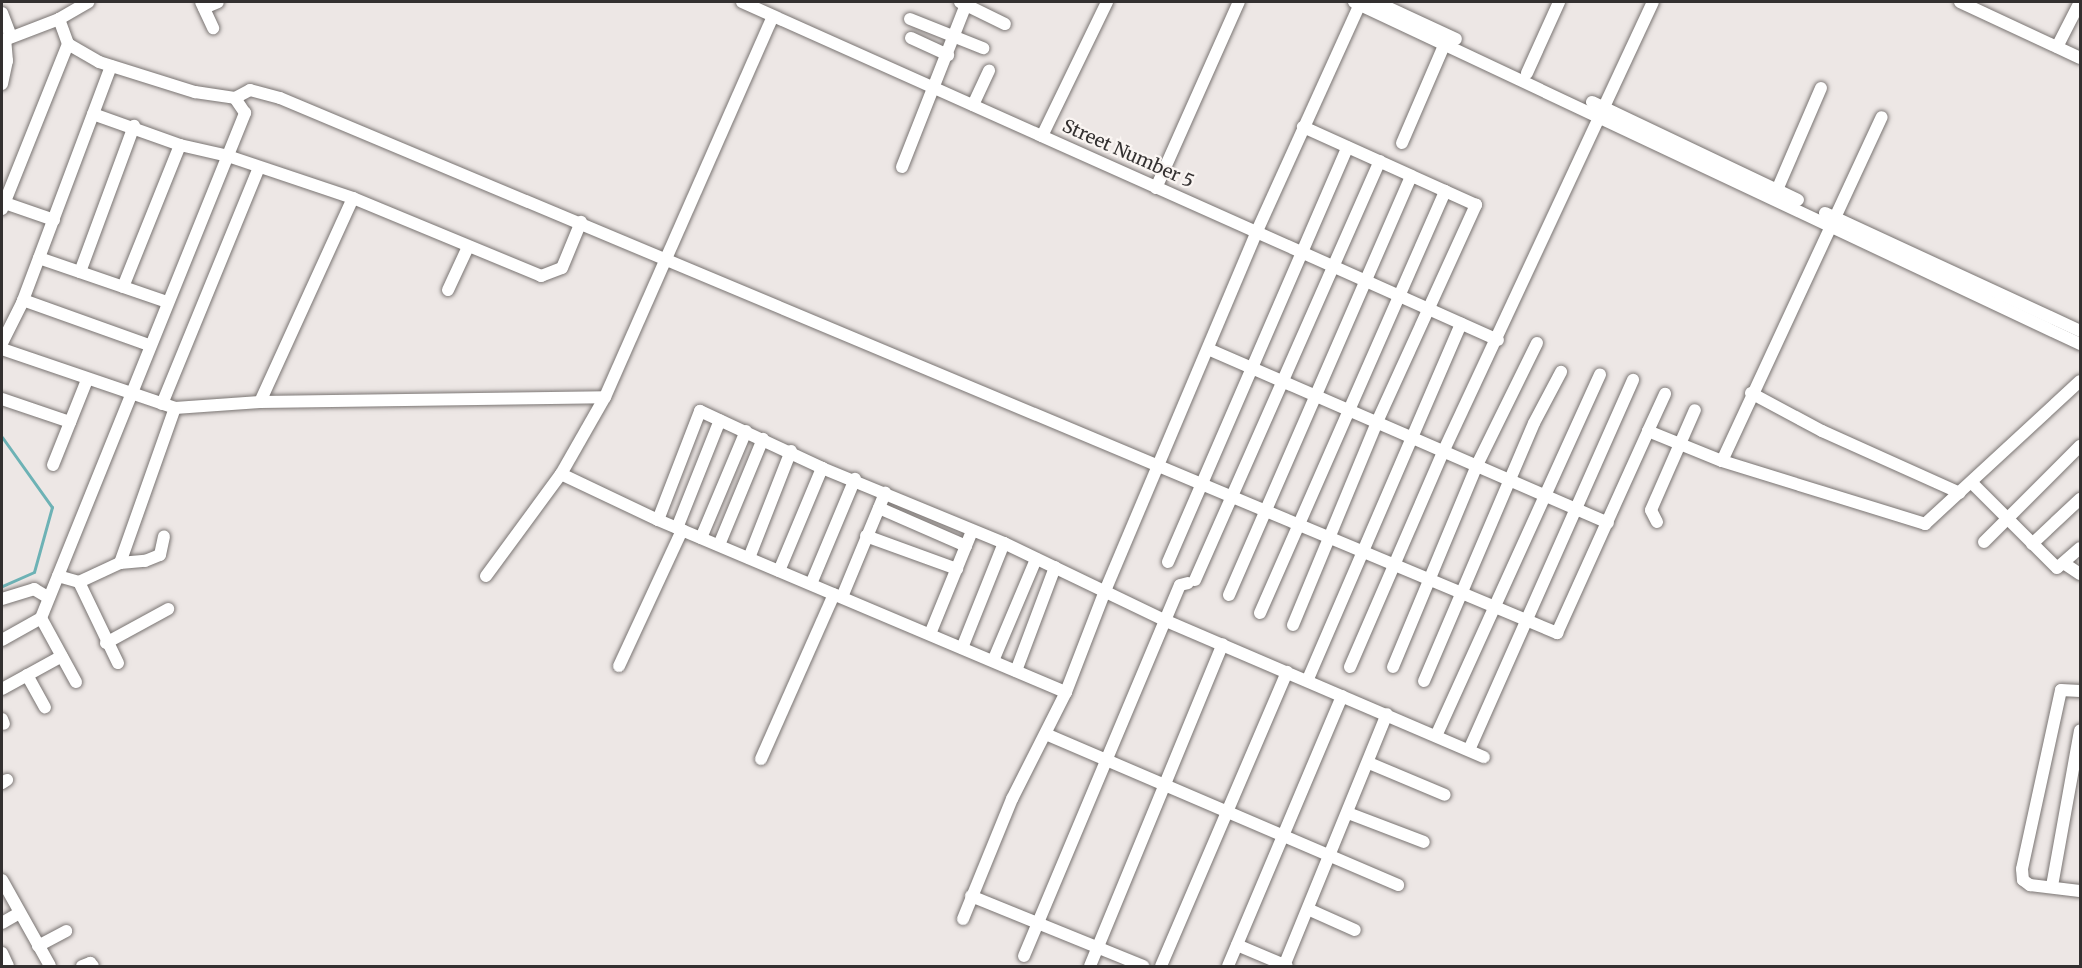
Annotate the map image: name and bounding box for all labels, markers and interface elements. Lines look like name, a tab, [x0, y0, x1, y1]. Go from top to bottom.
street label: Street Number 5	[1059, 115, 1197, 193]

